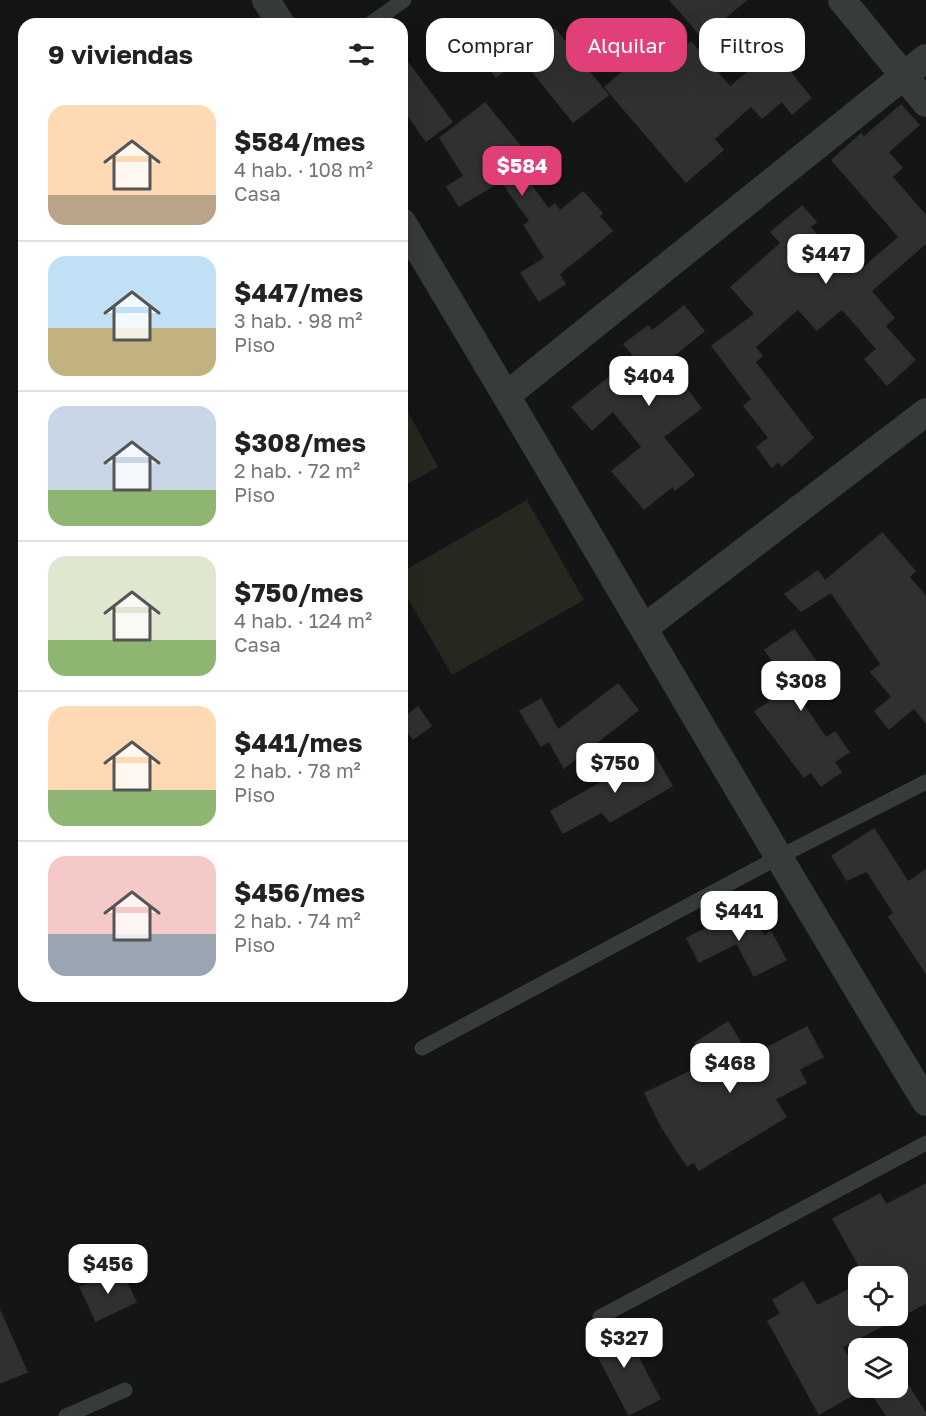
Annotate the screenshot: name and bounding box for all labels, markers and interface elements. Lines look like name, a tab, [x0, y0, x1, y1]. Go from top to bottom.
chip: Comprar	[426, 18, 554, 72]
chip: Alquilar	[566, 18, 687, 72]
chip: Filtros	[699, 18, 805, 72]
icon: filters	[345, 38, 378, 71]
text: 9 viviendas	[48, 39, 193, 70]
text: $584/mes	[234, 126, 365, 157]
icon: home	[96, 129, 168, 201]
pin: $584	[486, 146, 558, 197]
text: $584	[497, 153, 547, 177]
text: 4 hab. · 108 m²	[234, 157, 373, 181]
text: Casa	[234, 181, 281, 205]
pin: $447	[790, 234, 862, 285]
text: $447	[801, 241, 851, 265]
text: $447/mes	[234, 277, 363, 308]
icon: home	[96, 280, 168, 352]
text: 3 hab. · 98 m²	[234, 308, 362, 332]
text: Piso	[234, 332, 275, 356]
pin: $404	[613, 356, 685, 407]
text: $404	[623, 363, 675, 387]
text: $308/mes	[234, 427, 366, 458]
icon: home	[96, 430, 168, 502]
text: 2 hab. · 72 m²	[234, 458, 360, 482]
text: Piso	[234, 482, 275, 506]
text: $750/mes	[234, 577, 363, 608]
icon: home	[96, 580, 168, 652]
text: 4 hab. · 124 m²	[234, 608, 372, 632]
text: Casa	[234, 632, 281, 656]
pin: $308	[765, 661, 837, 712]
text: $308	[775, 668, 827, 692]
text: $441/mes	[234, 727, 362, 758]
icon: home	[96, 730, 168, 802]
pin: $750	[579, 743, 651, 794]
text: $750	[590, 750, 640, 774]
text: 2 hab. · 78 m²	[234, 758, 361, 782]
text: Piso	[234, 782, 275, 806]
text: $456/mes	[234, 877, 365, 908]
icon: home	[96, 880, 168, 952]
pin: $441	[703, 891, 775, 942]
text: $441	[715, 898, 763, 922]
text: 2 hab. · 74 m²	[234, 908, 361, 932]
text: Piso	[234, 932, 275, 956]
pin: $468	[694, 1043, 766, 1094]
text: $468	[704, 1050, 756, 1074]
pin: $456	[72, 1244, 144, 1295]
text: $456	[83, 1251, 133, 1275]
map controls	[848, 1266, 908, 1398]
button: locate	[848, 1266, 908, 1326]
pin: $327	[588, 1318, 660, 1369]
text: $327	[600, 1325, 648, 1349]
button: layers	[848, 1338, 908, 1398]

